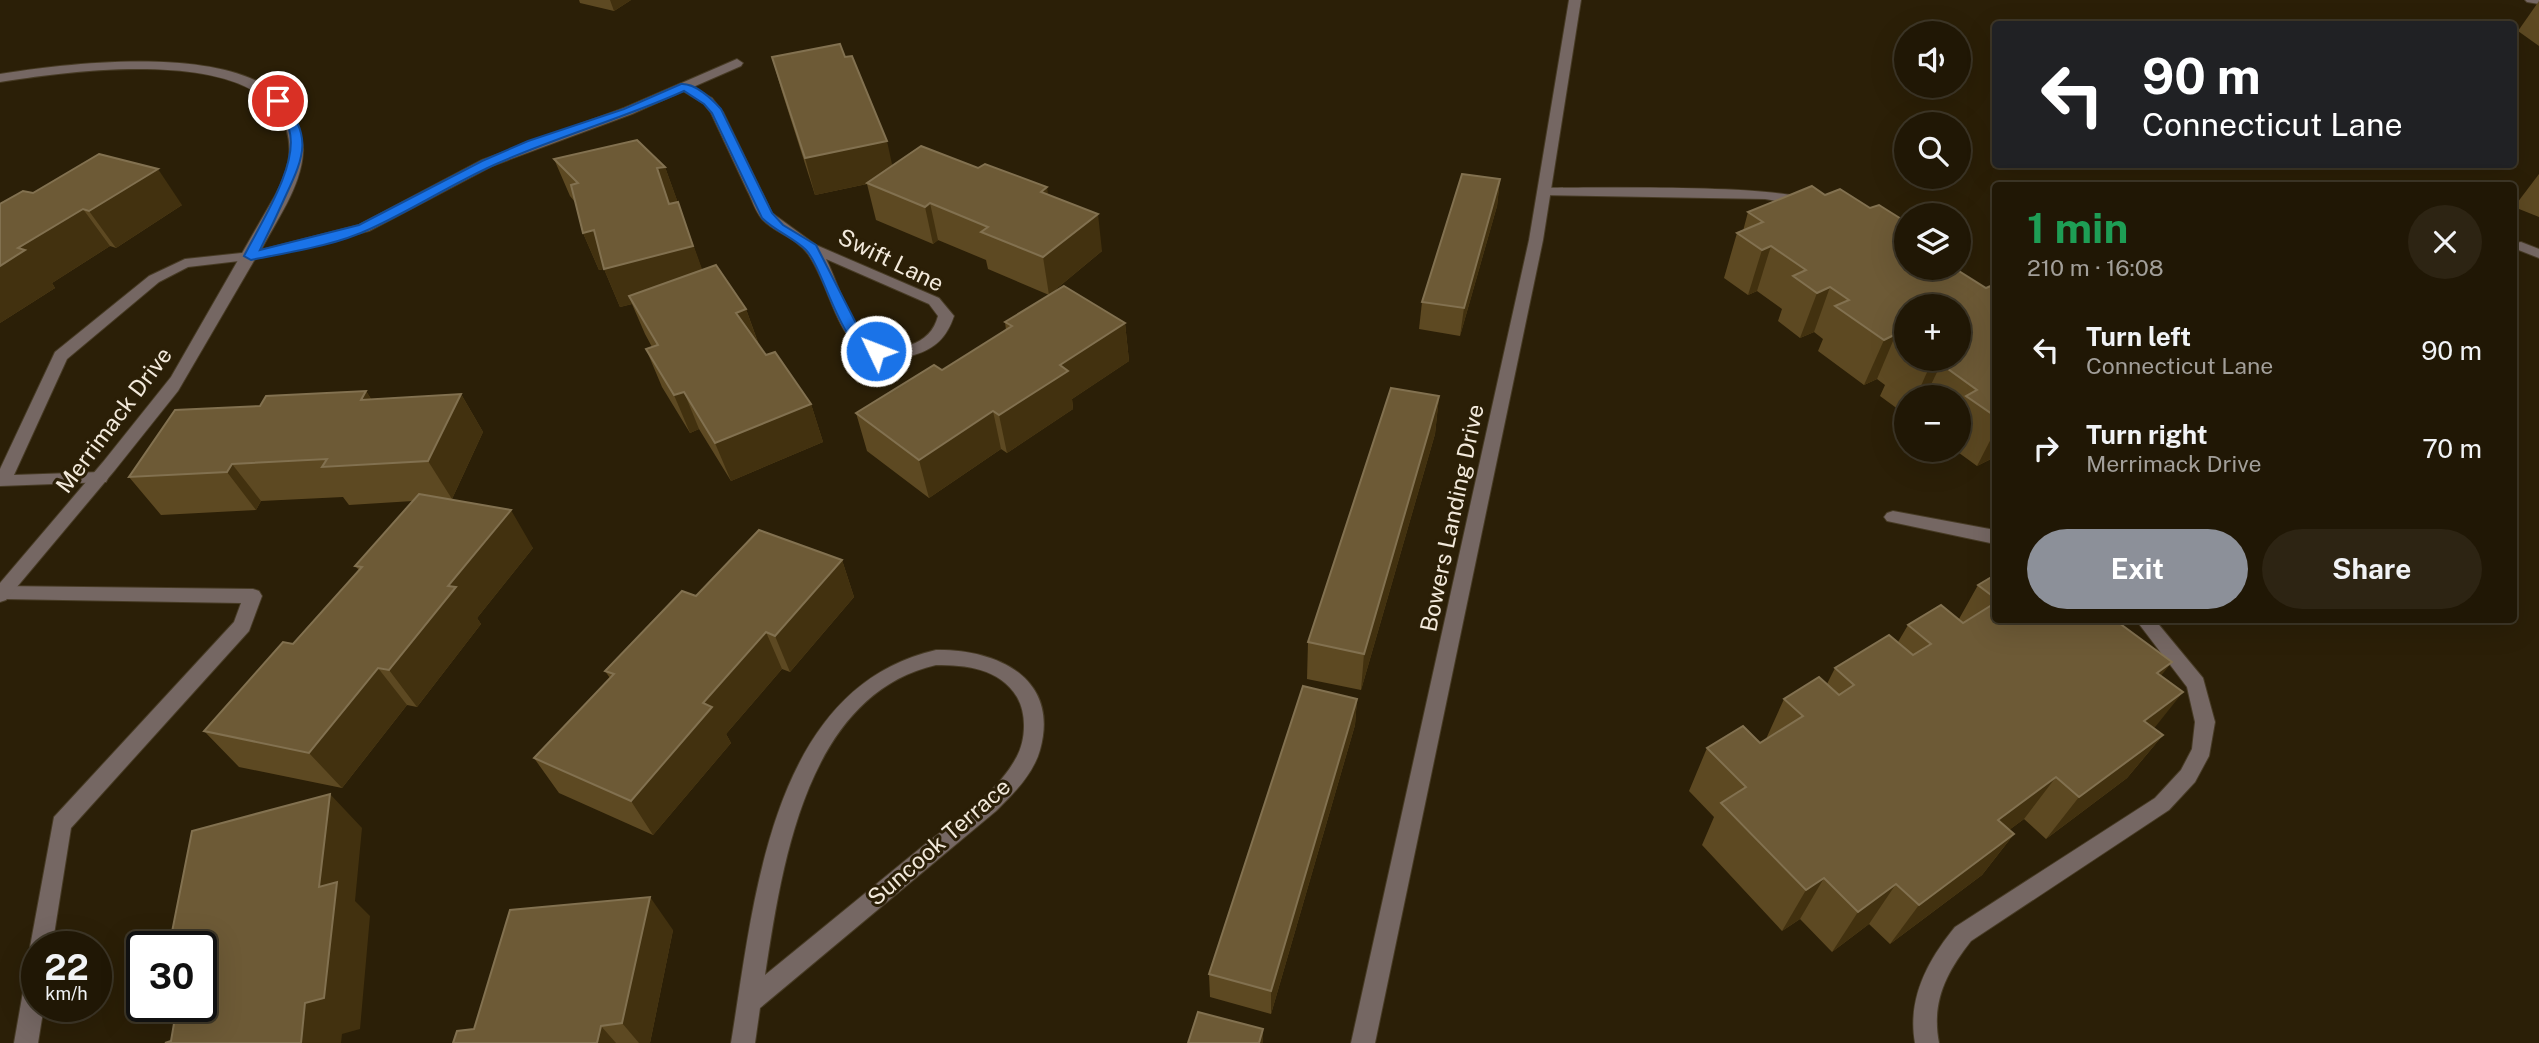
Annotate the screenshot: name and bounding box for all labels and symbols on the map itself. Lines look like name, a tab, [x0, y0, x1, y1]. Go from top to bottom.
pin	[248, 71, 308, 131]
street label: Swift Lane	[834, 222, 948, 297]
position arrow	[839, 314, 913, 388]
street label: Merrimack Drive	[50, 341, 177, 498]
street label: Bowers Landing Drive	[1414, 402, 1489, 634]
street label: Suncook Terrace	[862, 772, 1015, 911]
speed limit sign: 30	[126, 931, 217, 1022]

